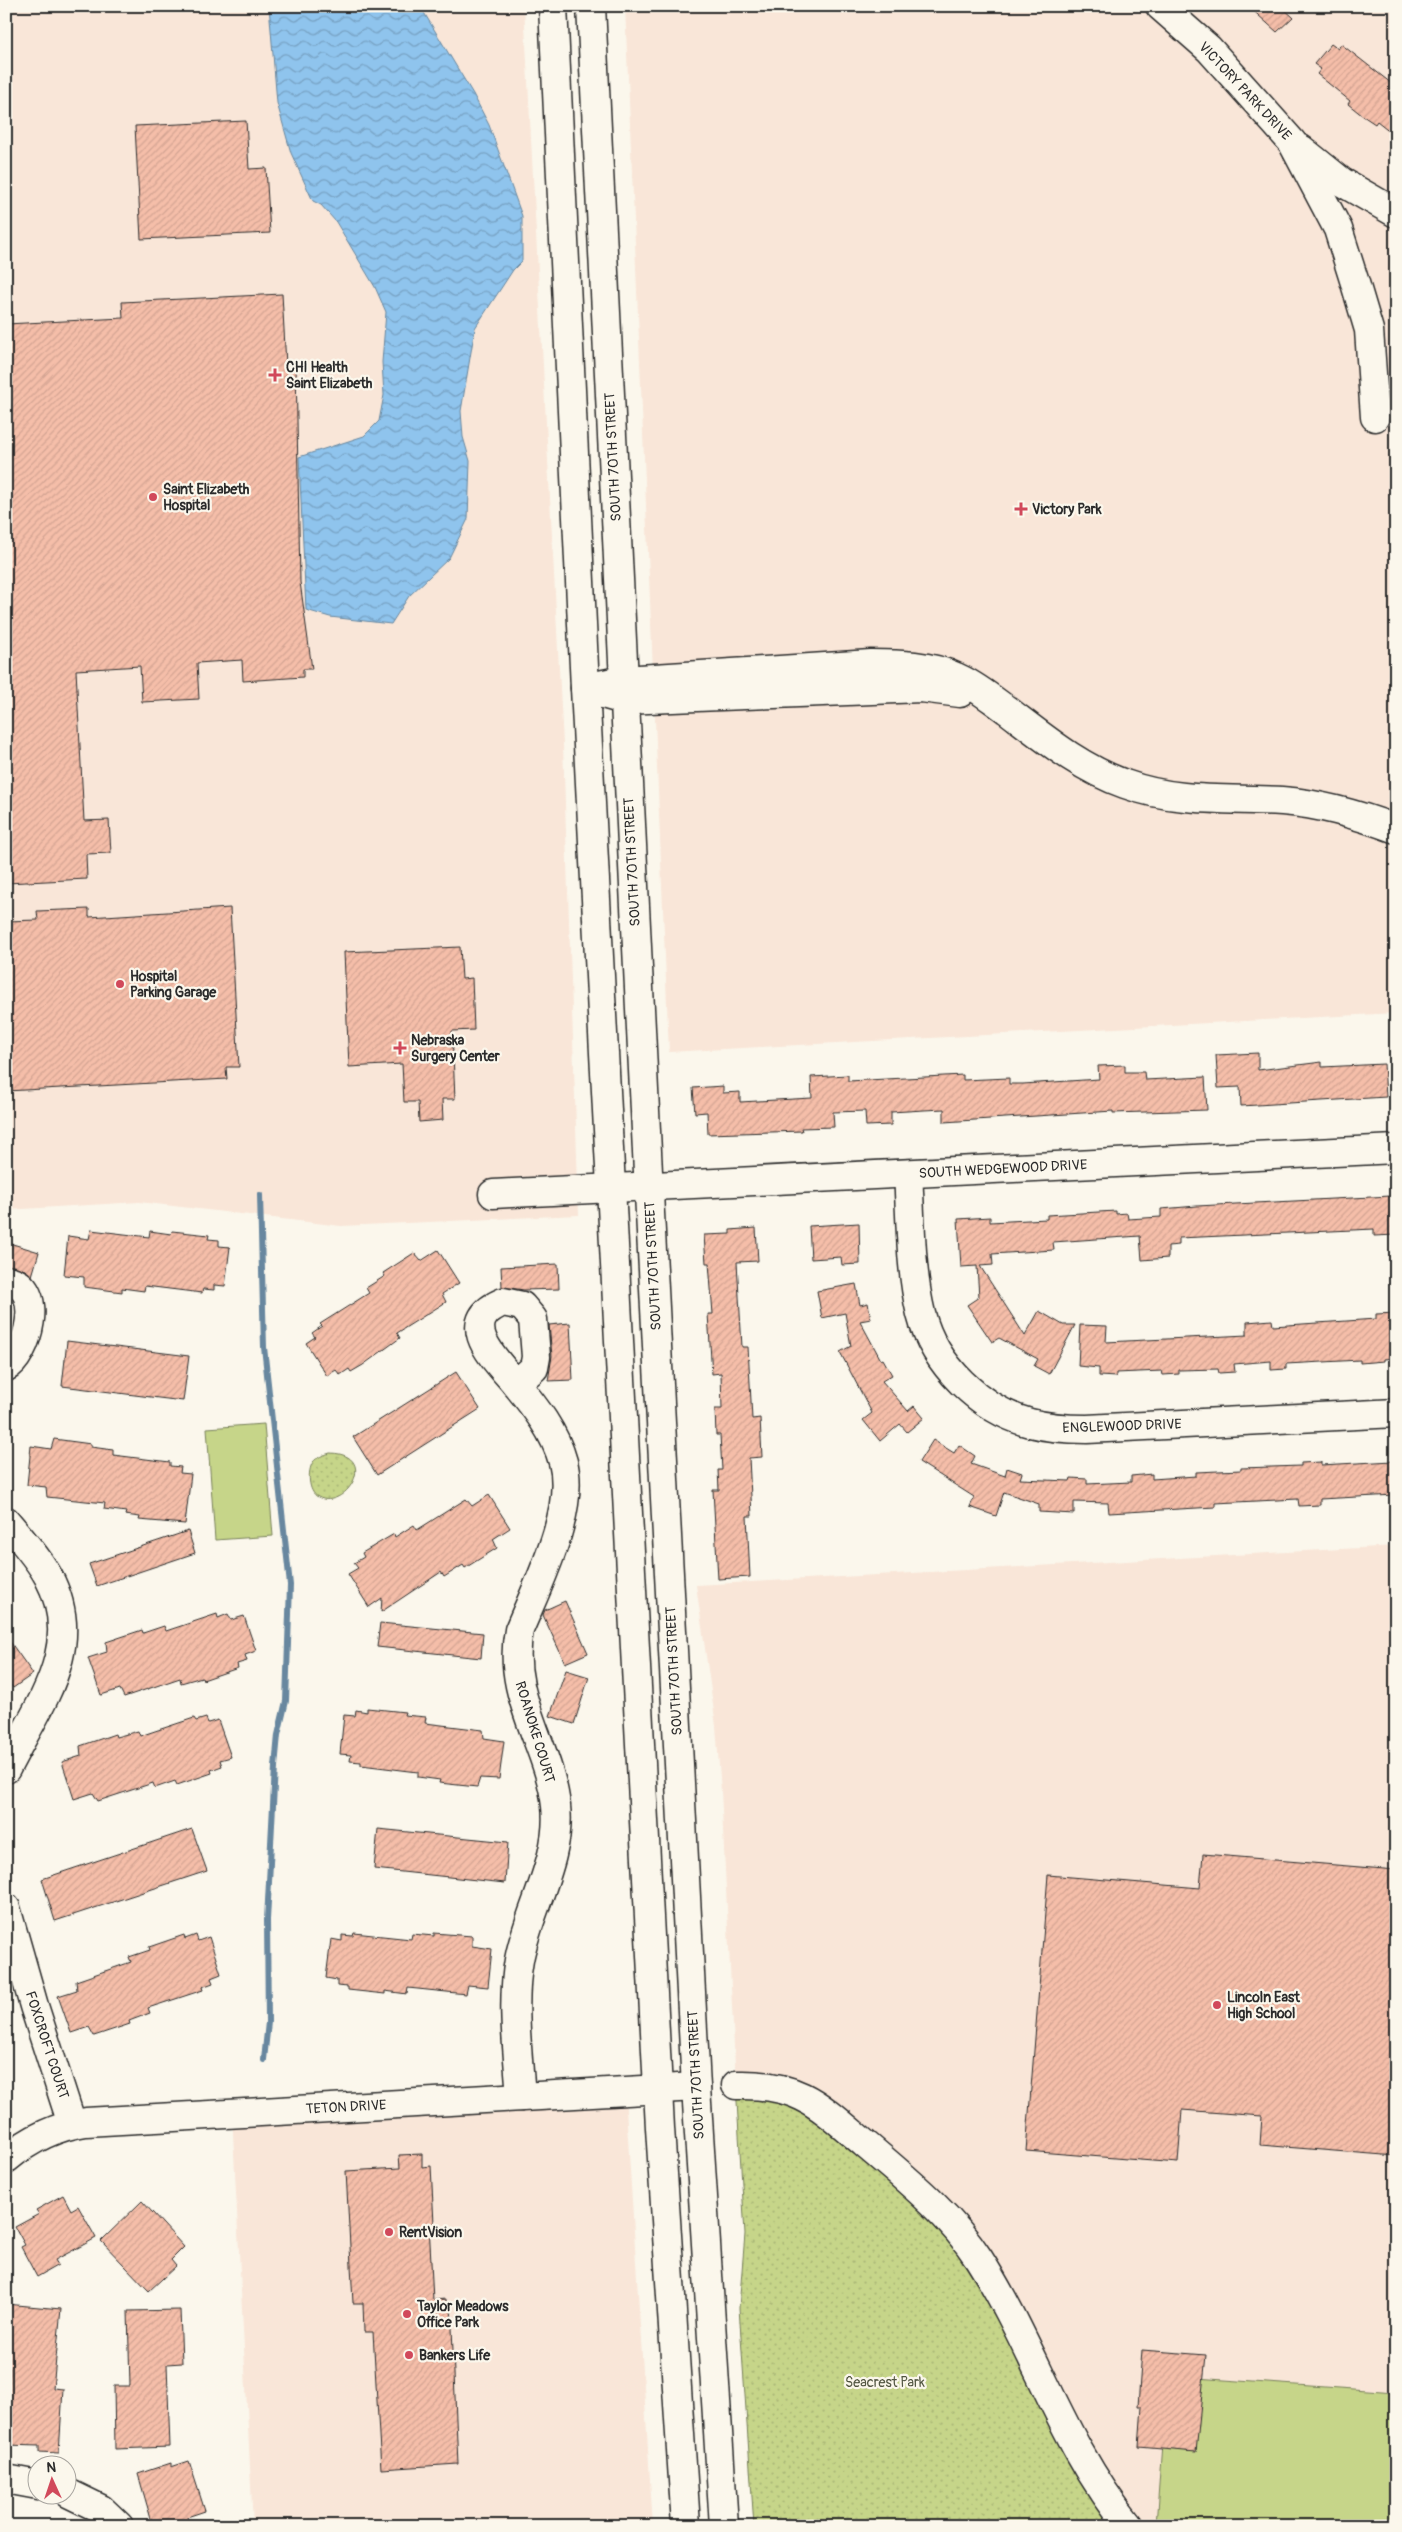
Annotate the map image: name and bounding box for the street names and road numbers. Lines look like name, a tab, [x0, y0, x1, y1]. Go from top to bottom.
street label: VICTORY PARK DRIVE	[1195, 38, 1295, 144]
street label: SOUTH 70TH STREET	[601, 392, 625, 522]
street label: SOUTH 70TH STREET	[620, 797, 644, 927]
street label: SOUTH WEDGEWOOD DRIVE	[918, 1156, 1088, 1182]
street label: SOUTH 70TH STREET	[641, 1201, 665, 1331]
street label: ENGLEWOOD DRIVE	[1062, 1415, 1182, 1437]
street label: SOUTH 70TH STREET	[662, 1606, 686, 1736]
street label: ROANOKE COURT	[511, 1679, 559, 1785]
street label: FOXCROFT COURT	[22, 1989, 72, 2101]
street label: SOUTH 70TH STREET	[684, 2010, 708, 2140]
street label: TETON DRIVE	[305, 2096, 387, 2118]

